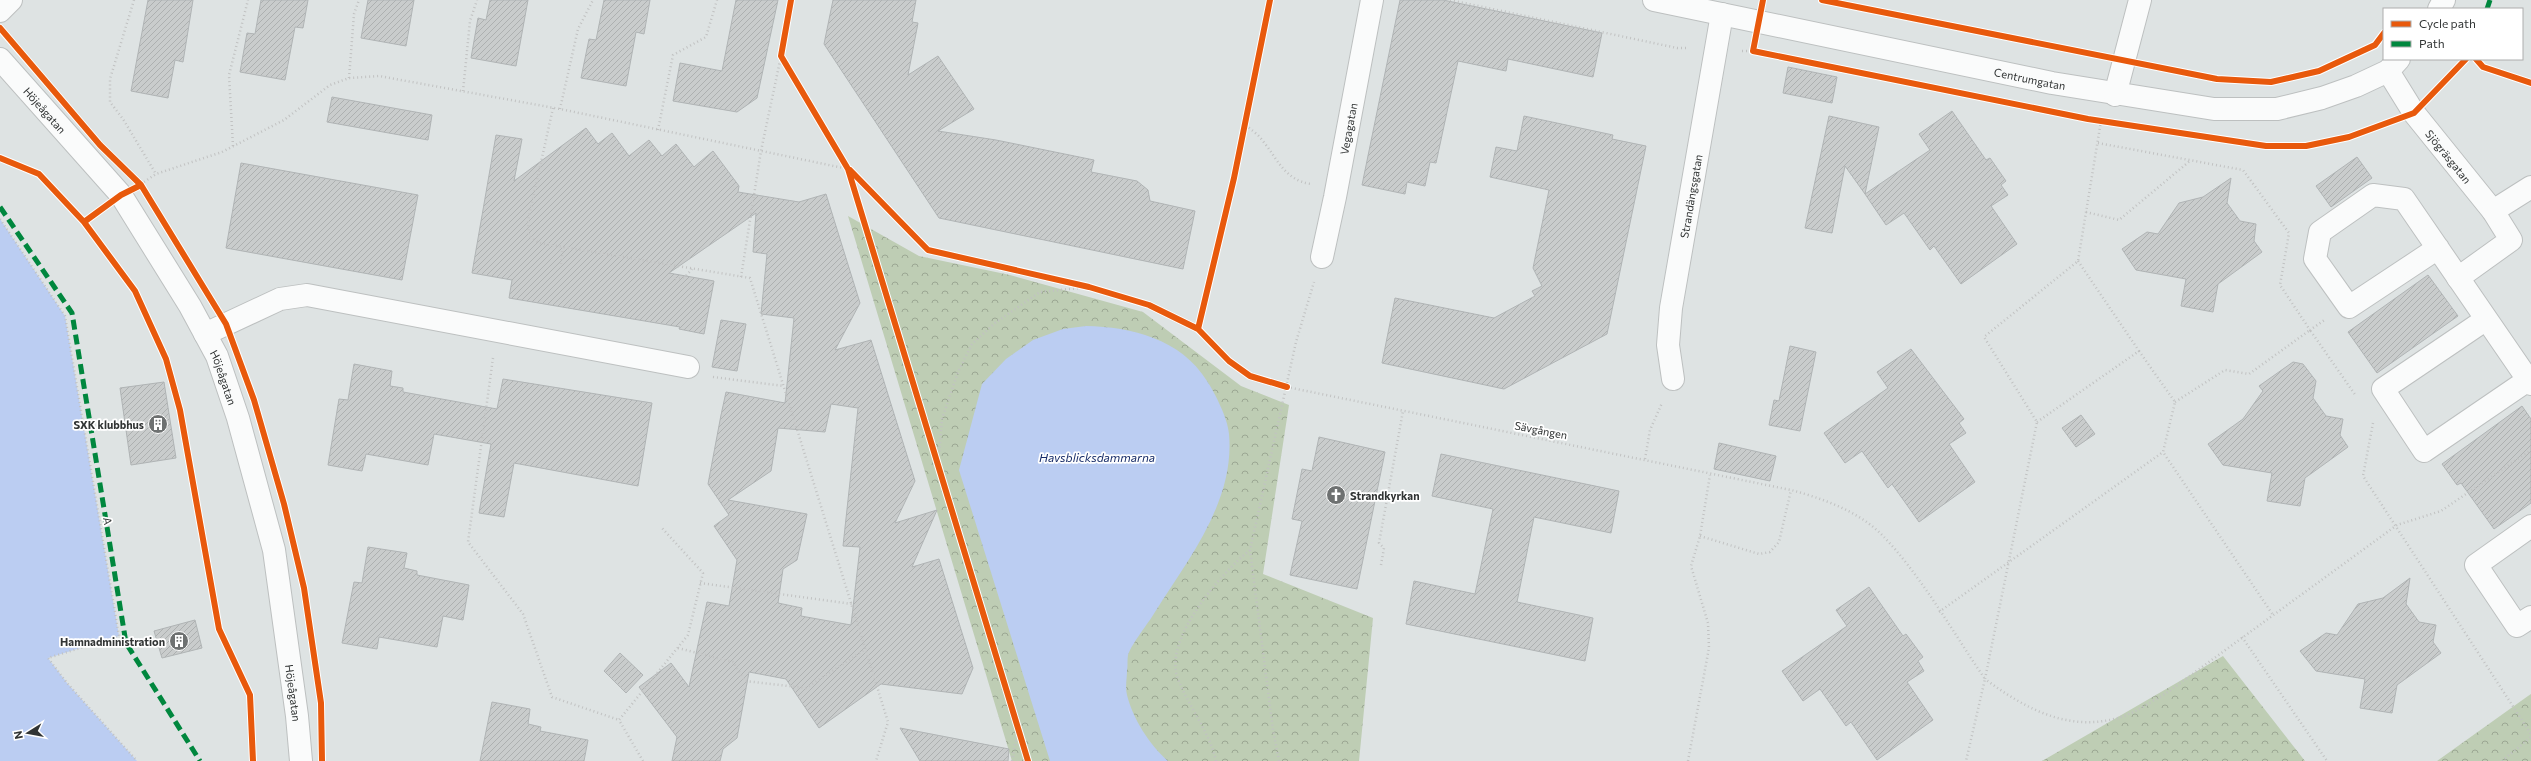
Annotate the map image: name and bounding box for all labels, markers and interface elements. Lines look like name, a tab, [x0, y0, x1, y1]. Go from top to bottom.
legend	[2383, 8, 2523, 60]
text: Cycle path	[2419, 16, 2476, 30]
text: Path	[2419, 36, 2445, 50]
street label: Centrumgatan	[1993, 65, 2067, 92]
street label: Höjeågatan	[21, 84, 69, 136]
street label: Vegagatan	[1337, 102, 1359, 156]
street label: Sjögräsgatan	[2423, 127, 2474, 186]
street label: Strandängsgatan	[1677, 153, 1704, 239]
street label: Höjeågatan	[208, 347, 240, 407]
building icon: SXK klubbhus	[147, 413, 169, 435]
place label: SXK klubbhus	[73, 418, 144, 431]
street label: Sävgången	[1514, 419, 1568, 441]
water label: Havsblicksdammarna	[1039, 450, 1155, 464]
church icon: Strandkyrkan	[1325, 484, 1347, 506]
place label: Strandkyrkan	[1350, 489, 1420, 502]
street label: A	[101, 516, 115, 526]
building icon: Hamnadministration	[168, 630, 190, 652]
place label: Hamnadministration	[60, 635, 165, 648]
street label: Höjeågatan	[283, 663, 304, 722]
north arrow	[8, 713, 48, 753]
text: N	[11, 730, 25, 740]

